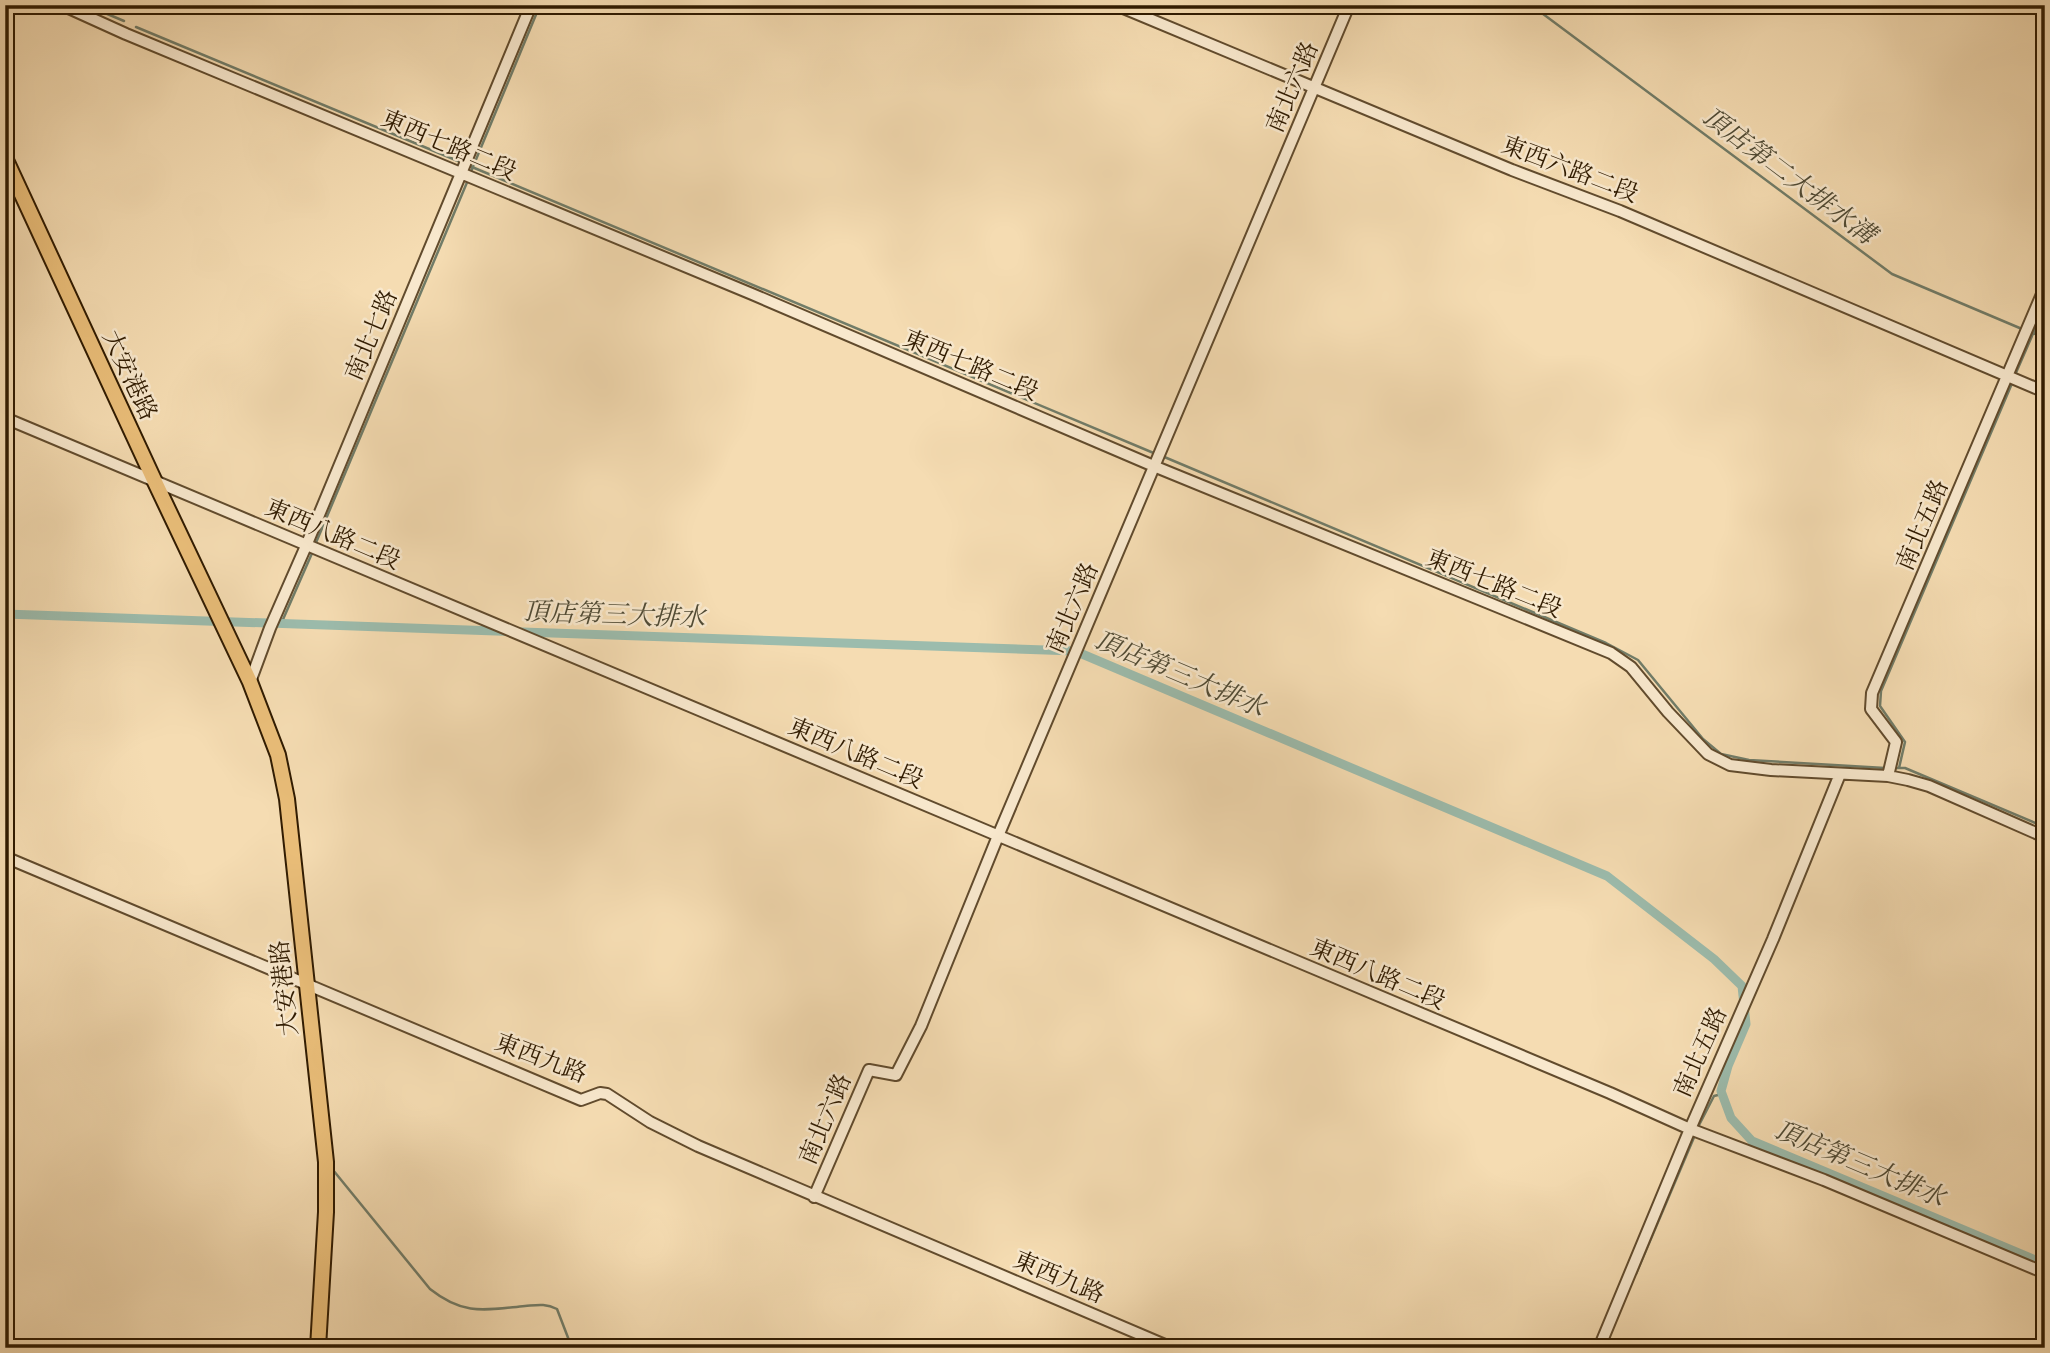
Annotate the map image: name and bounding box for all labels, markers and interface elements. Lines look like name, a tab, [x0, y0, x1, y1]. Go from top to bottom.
street label: 南北六路	[1259, 37, 1325, 137]
water label: 頂店第二大排水溝	[1696, 100, 1885, 253]
street label: 東西七路二段	[377, 103, 521, 187]
street label: 東西六路二段	[1497, 129, 1643, 209]
street label: 南北七路	[338, 285, 404, 385]
street label: 東西七路二段	[899, 323, 1043, 407]
street label: 大安港路	[96, 325, 164, 425]
street label: 南北五路	[1889, 475, 1955, 575]
street label: 東西八路二段	[261, 492, 405, 576]
street label: 東西七路二段	[1422, 542, 1566, 624]
street label: 南北六路	[1039, 558, 1105, 658]
water label: 頂店第三大排水	[522, 595, 708, 633]
water label: 頂店第三大排水	[1090, 623, 1273, 724]
street label: 東西八路二段	[784, 711, 928, 795]
street label: 東西八路二段	[1306, 932, 1450, 1016]
street label: 大安港路	[264, 939, 304, 1037]
street label: 南北五路	[1667, 1002, 1733, 1102]
street label: 東西九路	[491, 1027, 591, 1089]
street label: 南北六路	[792, 1069, 858, 1169]
water label: 頂店第三大排水	[1770, 1113, 1953, 1214]
street label: 東西九路	[1009, 1244, 1109, 1310]

